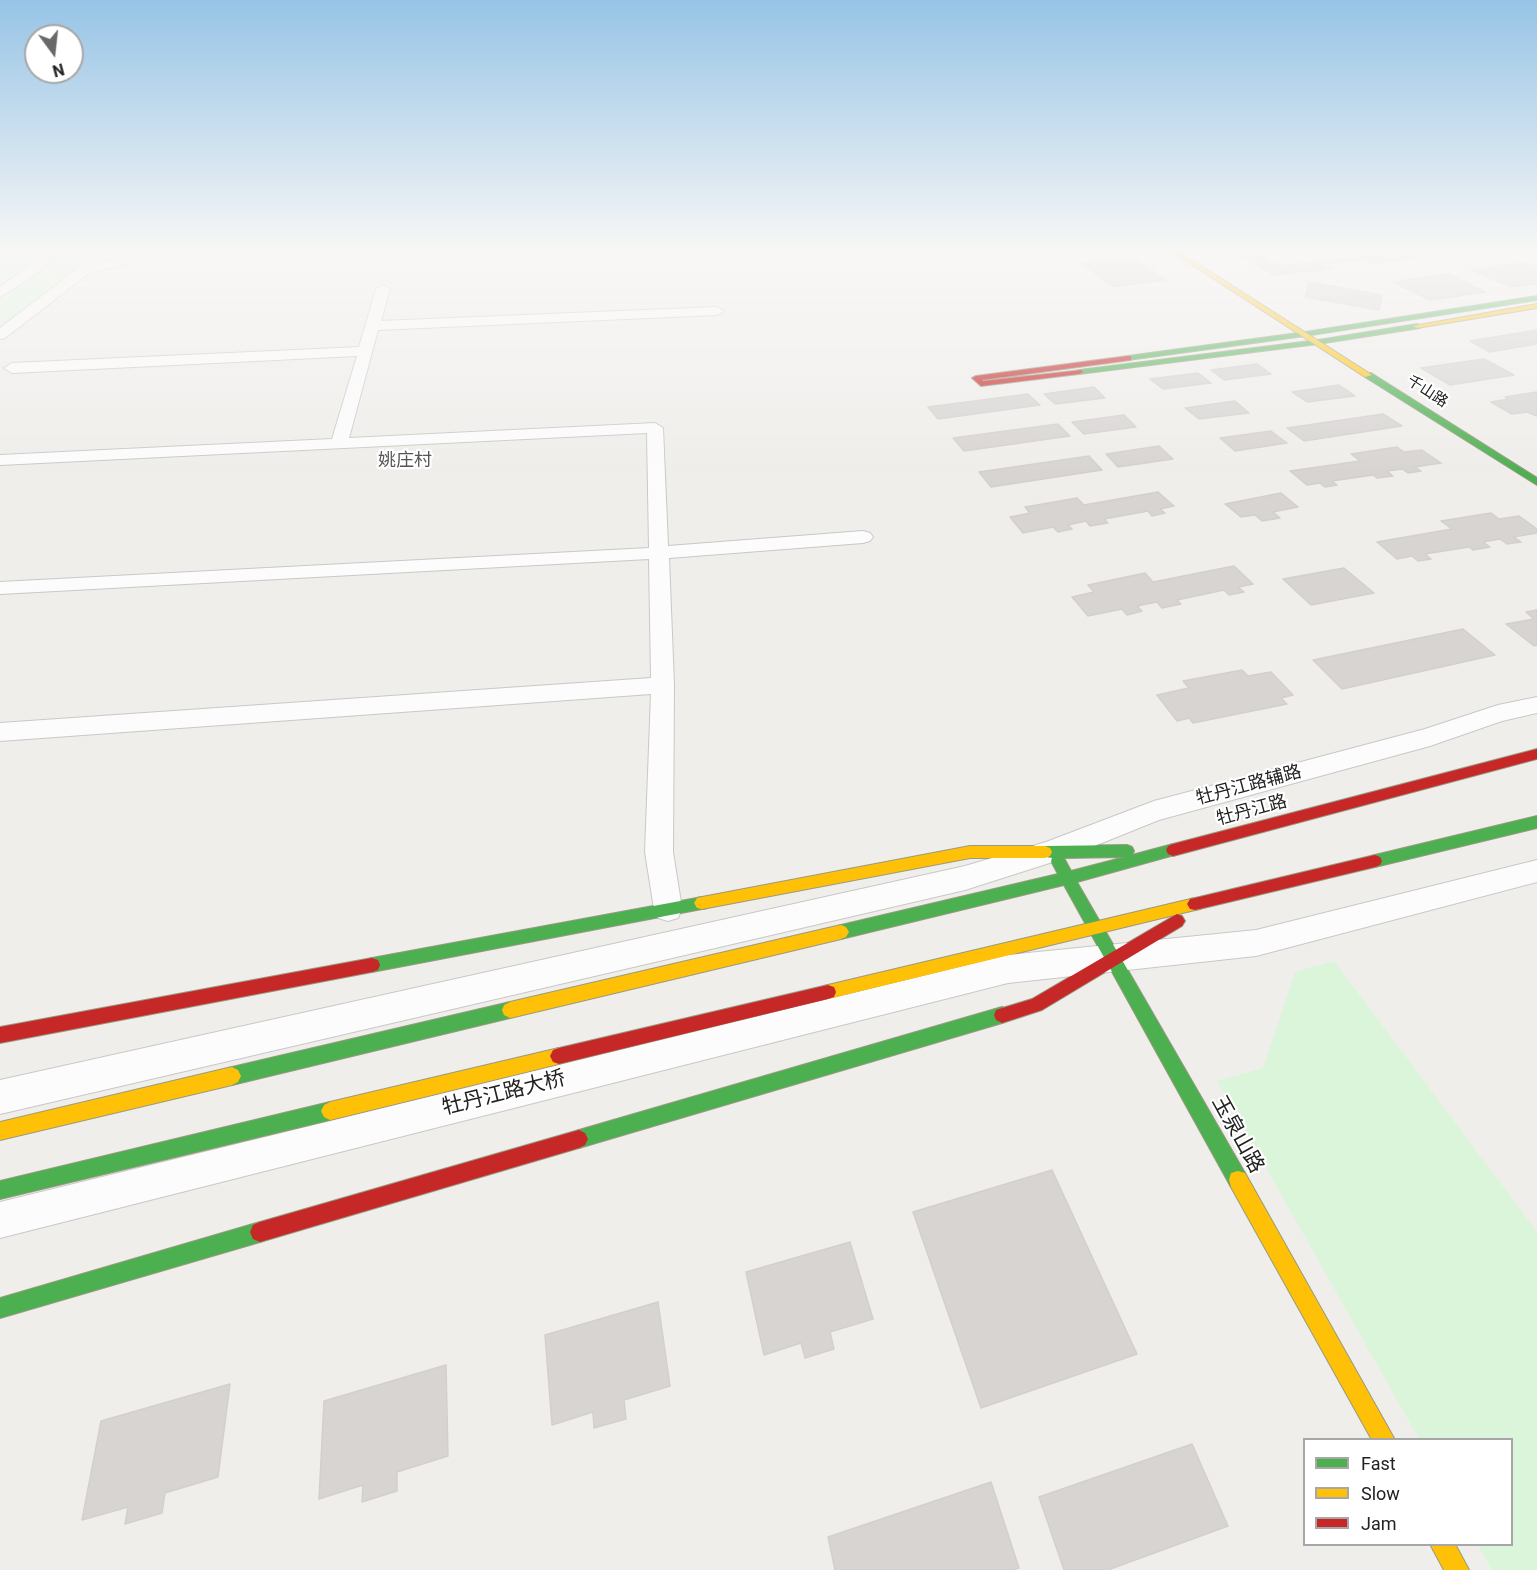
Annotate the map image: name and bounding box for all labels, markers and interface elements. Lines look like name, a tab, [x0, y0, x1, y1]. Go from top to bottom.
north arrow	[24, 24, 84, 84]
text: N	[50, 59, 66, 81]
street label: 千山路	[1403, 372, 1451, 412]
district label: 姚庄村	[378, 450, 432, 472]
street label: 牡丹江路辅路	[1194, 762, 1304, 810]
street label: 牡丹江路	[1214, 791, 1290, 831]
street label: 牡丹江路大桥	[440, 1067, 568, 1121]
street label: 玉泉山路	[1206, 1092, 1268, 1178]
legend	[1303, 1438, 1513, 1546]
text: Fast	[1361, 1453, 1396, 1474]
text: Slow	[1361, 1483, 1400, 1504]
text: Jam	[1361, 1513, 1397, 1534]

